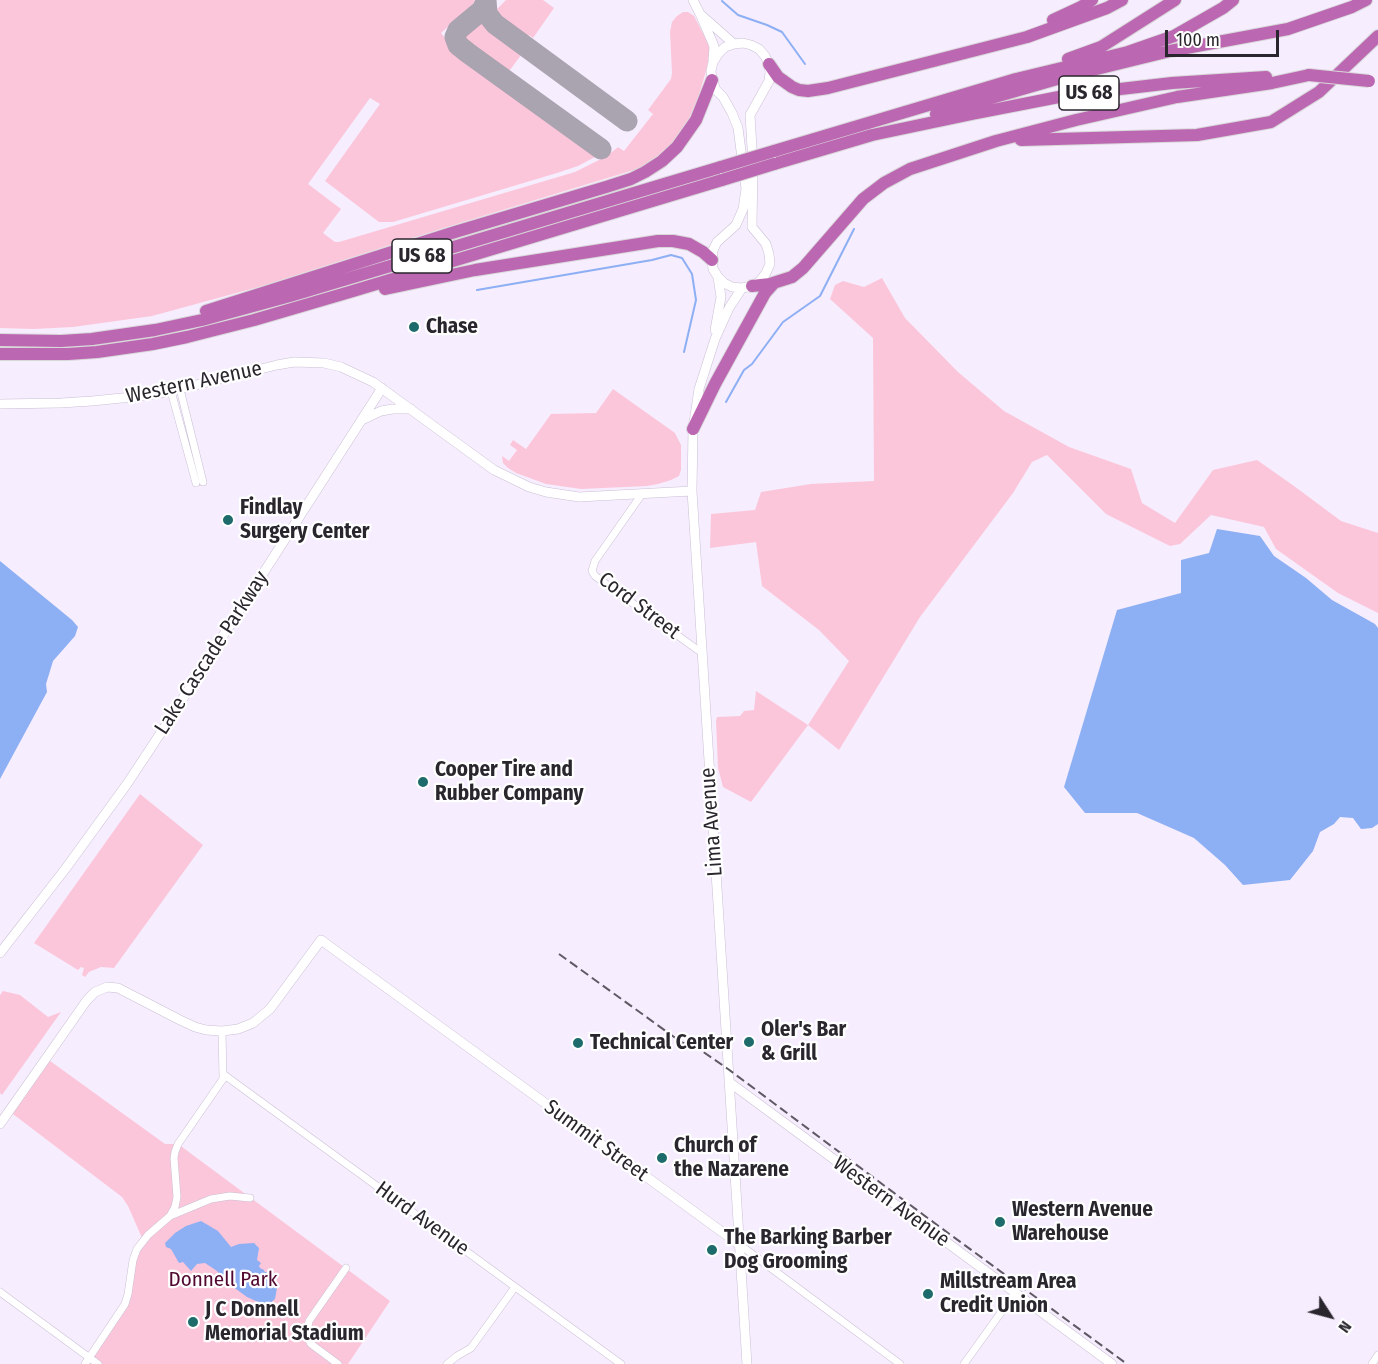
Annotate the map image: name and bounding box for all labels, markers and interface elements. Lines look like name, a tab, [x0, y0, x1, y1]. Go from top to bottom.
scale bar	[1168, 18, 1282, 56]
text: 100 m	[1176, 29, 1220, 51]
road number: US 68	[1059, 76, 1119, 110]
road number: US 68	[392, 239, 452, 273]
place label: Chase	[426, 314, 478, 340]
marker: Chase	[407, 320, 421, 334]
street label: Western Avenue	[124, 356, 264, 410]
place label: Findlay Surgery Center	[240, 495, 370, 545]
marker: Findlay Surgery Center	[221, 513, 235, 527]
street label: Lake Cascade Parkway	[150, 567, 274, 739]
street label: Cord Street	[593, 567, 685, 645]
place label: Cooper Tire and Rubber Company	[435, 757, 584, 807]
street label: Lima Avenue	[696, 767, 728, 877]
marker: Cooper Tire and Rubber Company	[416, 775, 430, 789]
place label: Oler's Bar & Grill	[761, 1017, 846, 1067]
place label: Technical Center	[590, 1030, 733, 1056]
marker: Oler's Bar & Grill	[742, 1035, 756, 1049]
marker: Technical Center	[571, 1036, 585, 1050]
street label: Summit Street	[539, 1095, 653, 1187]
place label: Church of the Nazarene	[674, 1133, 789, 1183]
marker: Church of the Nazarene	[655, 1151, 669, 1165]
street label: Western Avenue	[828, 1151, 954, 1253]
street label: Hurd Avenue	[370, 1177, 474, 1261]
place label: Western Avenue Warehouse	[1012, 1197, 1153, 1247]
marker: Western Avenue Warehouse	[993, 1215, 1007, 1229]
place label: The Barking Barber Dog Grooming	[724, 1225, 892, 1275]
marker: The Barking Barber Dog Grooming	[705, 1243, 719, 1257]
park label: Donnell Park	[168, 1267, 278, 1293]
place label: Millstream Area Credit Union	[940, 1269, 1076, 1319]
north arrow	[1300, 1286, 1360, 1346]
marker: Millstream Area Credit Union	[921, 1287, 935, 1301]
place label: J C Donnell Memorial Stadium	[205, 1297, 364, 1347]
marker: J C Donnell Memorial Stadium	[186, 1315, 200, 1329]
text: N	[1334, 1317, 1355, 1336]

